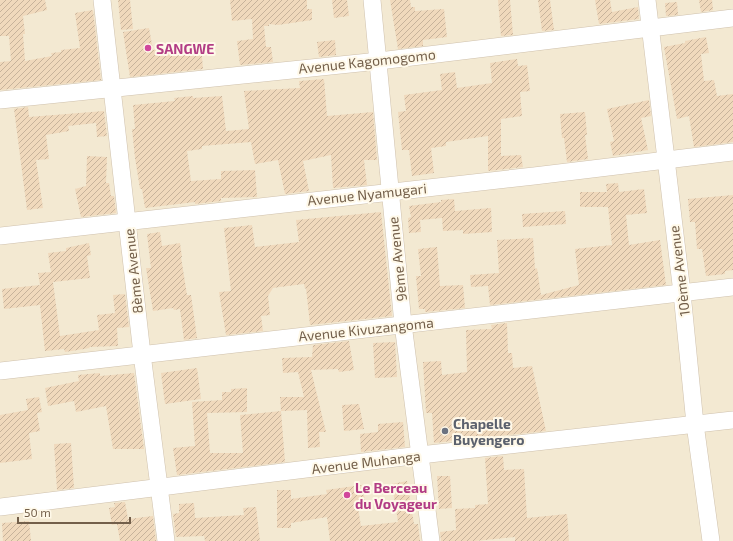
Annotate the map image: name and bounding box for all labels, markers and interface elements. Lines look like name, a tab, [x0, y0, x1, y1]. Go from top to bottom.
place label: SANGWE	[156, 40, 214, 57]
marker: SANGWE	[143, 43, 153, 53]
street label: Avenue Kagomogomo	[298, 45, 436, 77]
street label: Avenue Nyamugari	[307, 179, 427, 209]
street label: 9ème Avenue	[384, 216, 410, 302]
street label: 10ème Avenue	[665, 225, 693, 317]
street label: 8ème Avenue	[120, 228, 146, 314]
street label: Avenue Kivuzangoma	[298, 313, 434, 345]
place label: Chapelle Buyengero	[453, 415, 524, 448]
marker: Chapelle Buyengero	[440, 426, 450, 436]
street label: Avenue Muhanga	[311, 447, 421, 477]
place label: Le Berceau du Voyageur	[355, 479, 437, 512]
marker: Le Berceau du Voyageur	[342, 490, 352, 500]
scale bar	[18, 499, 130, 525]
text: 50 m	[24, 505, 51, 519]

